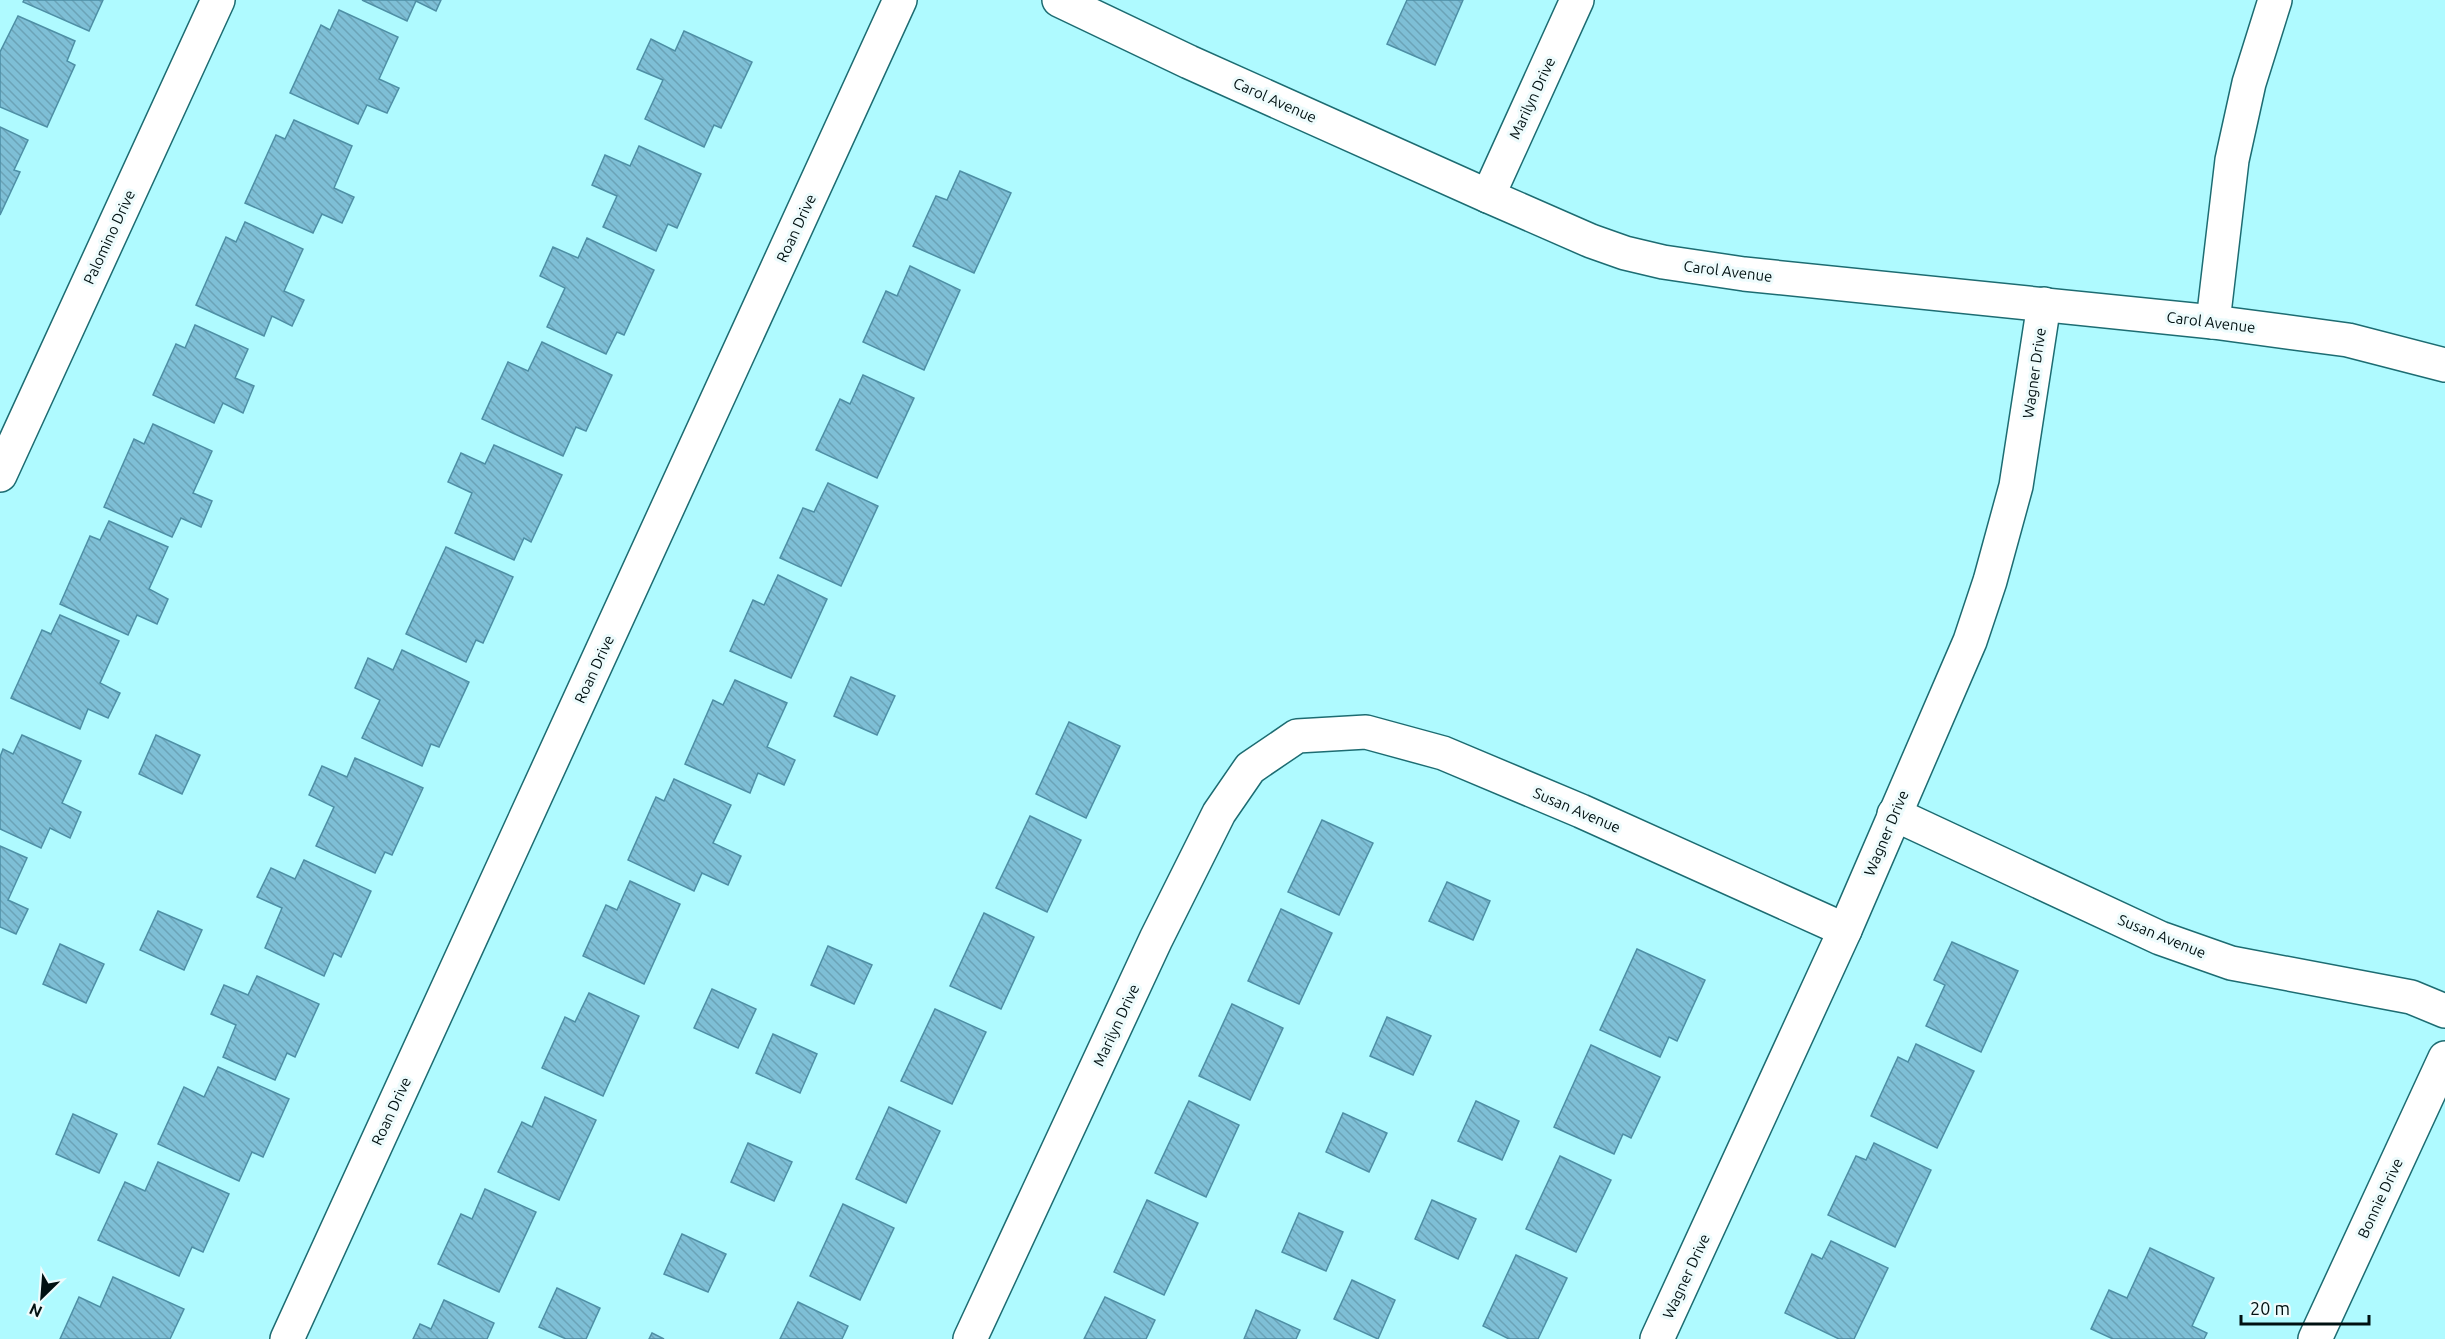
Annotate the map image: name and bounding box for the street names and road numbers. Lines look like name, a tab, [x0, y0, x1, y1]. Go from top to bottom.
street label: Marilyn Drive	[1506, 54, 1558, 142]
street label: Carol Avenue	[1231, 74, 1319, 126]
street label: Palomino Drive	[80, 187, 138, 287]
street label: Roan Drive	[773, 191, 819, 265]
street label: Carol Avenue	[1683, 257, 1773, 285]
street label: Carol Avenue	[2166, 308, 2256, 336]
street label: Wagner Drive	[2019, 327, 2049, 419]
street label: Roan Drive	[571, 632, 617, 706]
street label: Susan Avenue	[1531, 784, 1623, 836]
street label: Wagner Drive	[1860, 788, 1912, 878]
street label: Susan Avenue	[2116, 911, 2208, 961]
street label: Marilyn Drive	[1090, 981, 1142, 1069]
street label: Roan Drive	[368, 1074, 414, 1148]
street label: Bonnie Drive	[2354, 1155, 2406, 1241]
street label: Wagner Drive	[1659, 1231, 1713, 1321]

